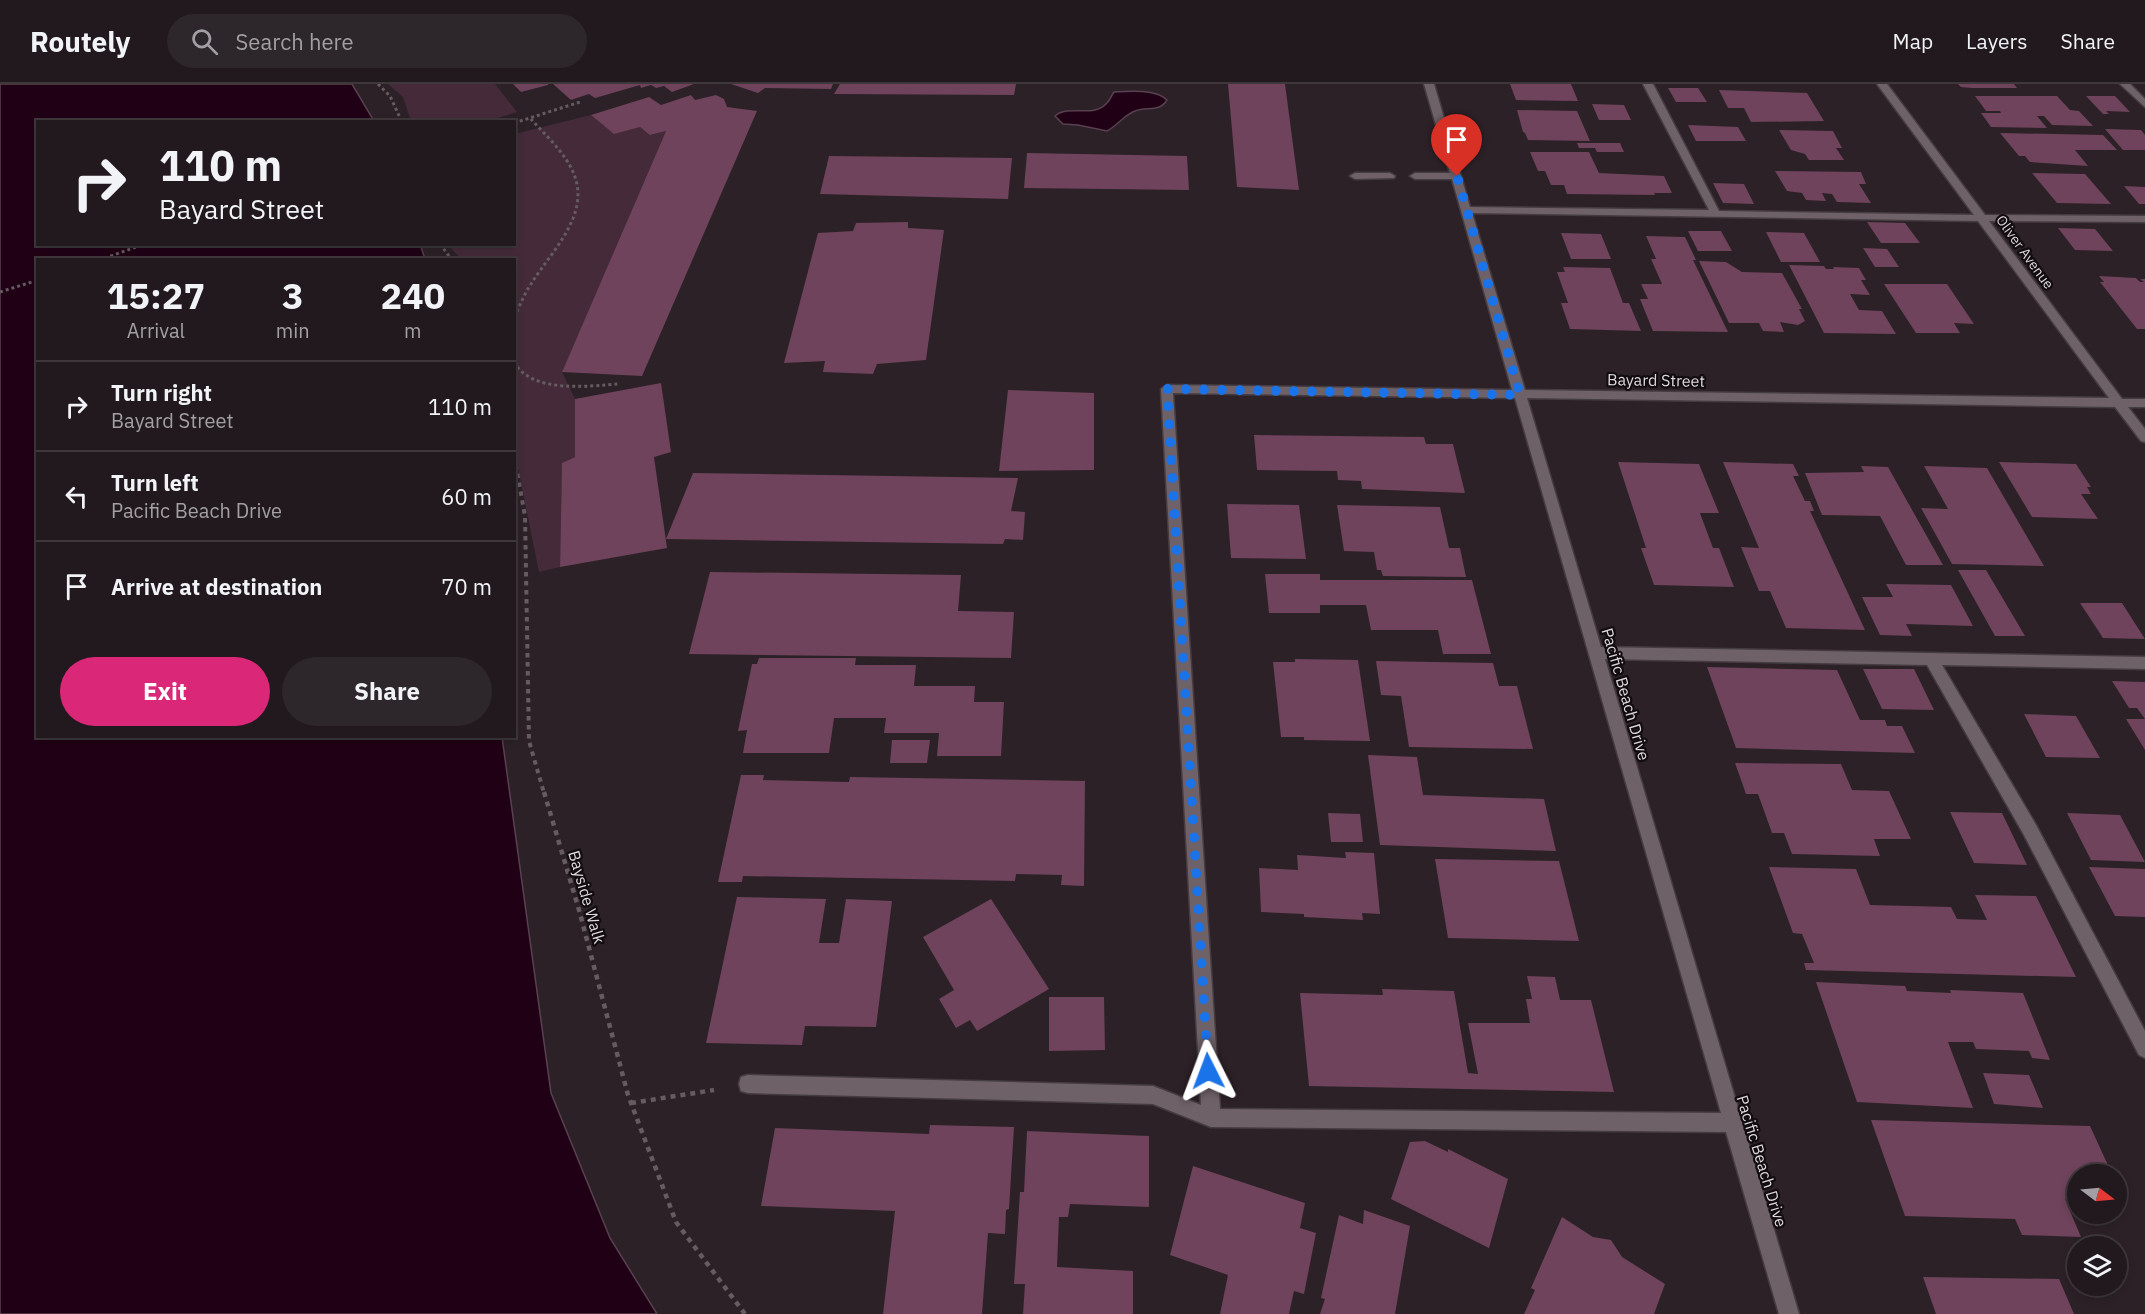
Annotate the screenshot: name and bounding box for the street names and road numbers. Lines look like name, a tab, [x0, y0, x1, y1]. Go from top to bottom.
street label: Oliver Avenue	[1992, 212, 2058, 293]
street label: Bayard Street	[1607, 369, 1705, 391]
street label: Pacific Beach Drive	[1598, 625, 1655, 763]
street label: Bayside Walk	[564, 848, 610, 946]
street label: Pacific Beach Drive	[1732, 1093, 1792, 1230]

